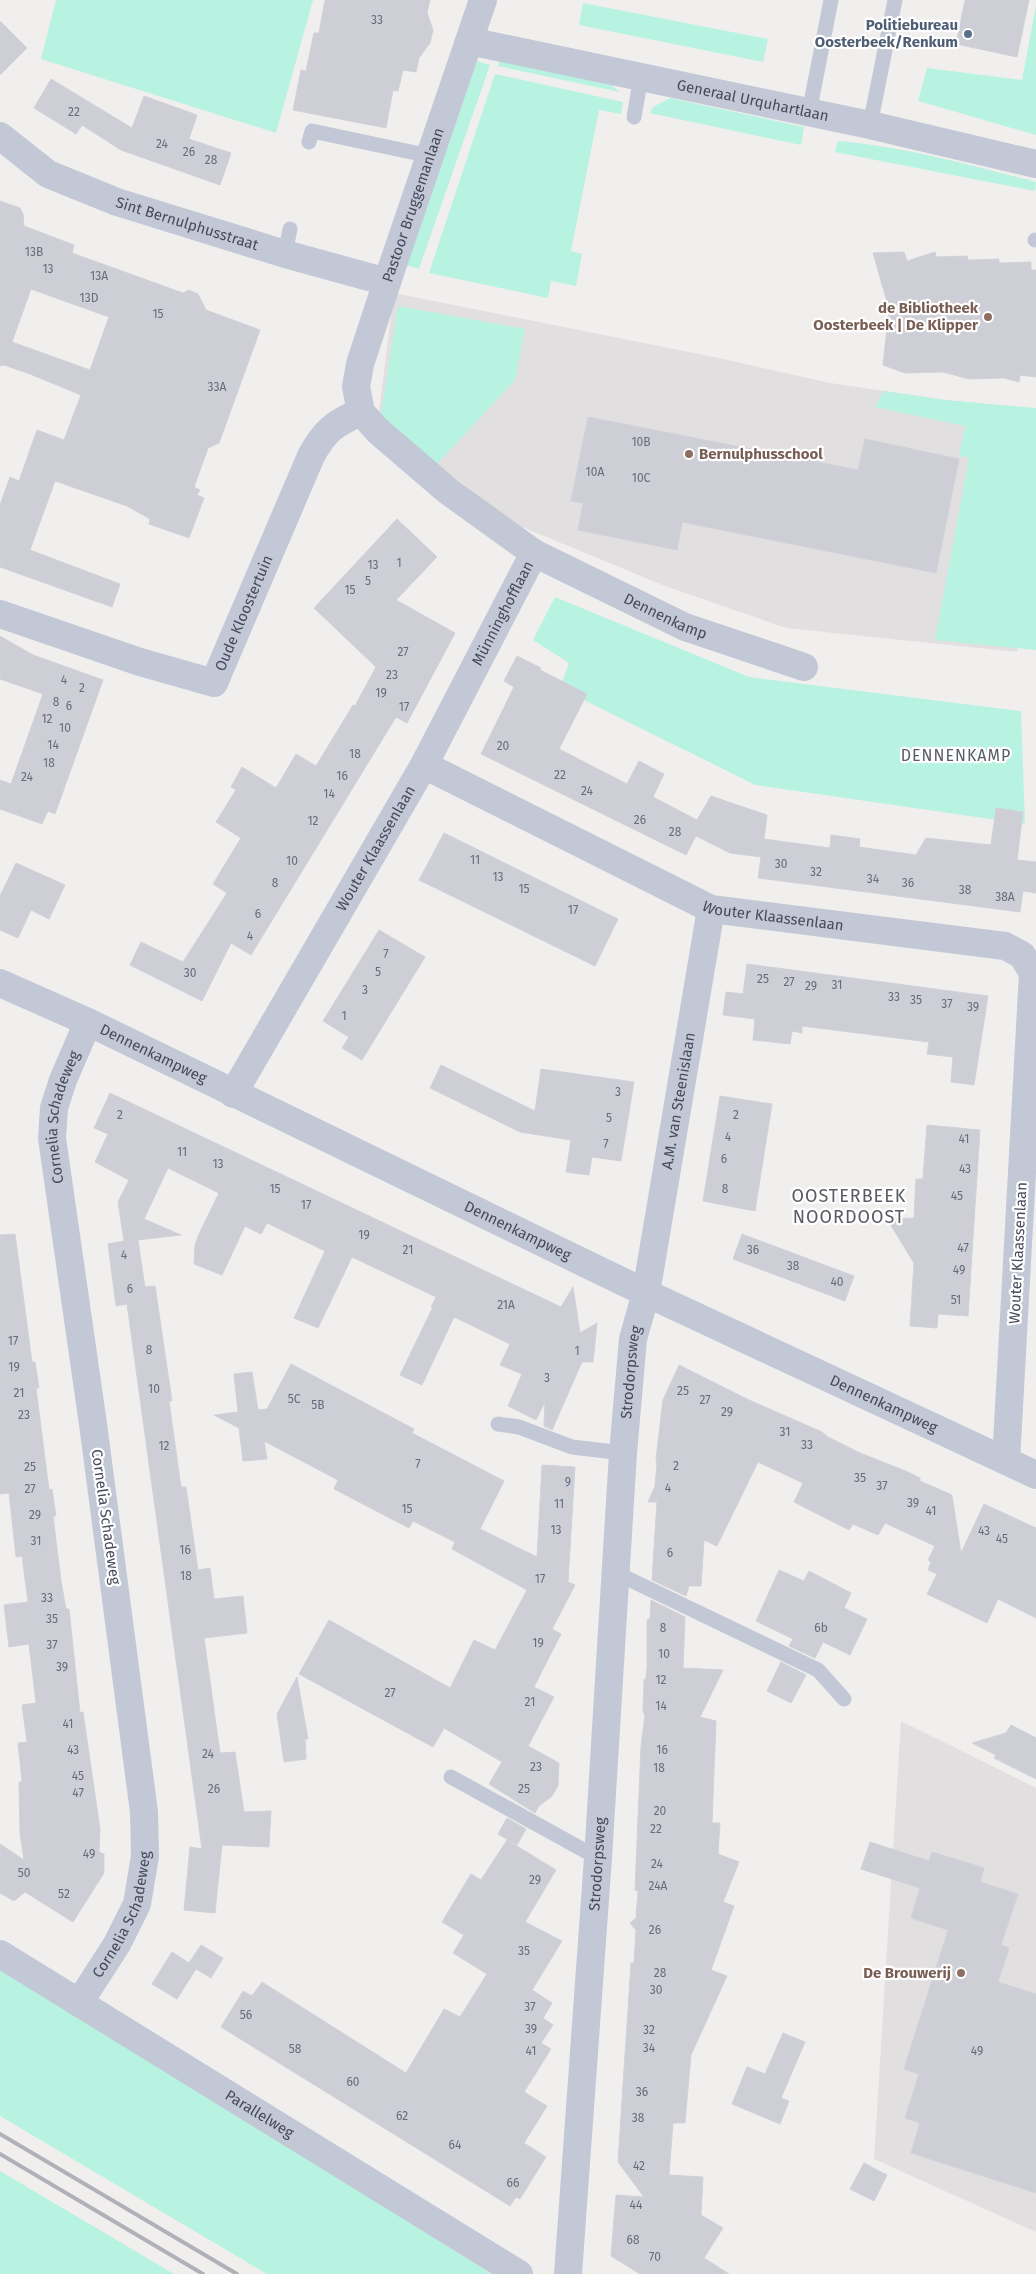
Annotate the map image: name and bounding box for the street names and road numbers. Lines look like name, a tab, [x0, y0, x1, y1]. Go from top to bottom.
street label: Generaal Urquhartlaan	[675, 76, 830, 125]
street label: Pastoor Bruggemanlaan	[379, 126, 448, 285]
street label: Sint Bernulphusstraat	[114, 193, 261, 254]
street label: Oude Kloostertuin	[211, 552, 277, 674]
street label: Münninghofflaan	[468, 558, 537, 669]
street label: Dennenkamp	[621, 589, 709, 643]
street label: Wouter Klaassenlaan	[332, 782, 419, 915]
street label: Wouter Klaassenlaan	[699, 897, 845, 935]
street label: Dennenkampweg	[97, 1020, 210, 1087]
street label: A.M. van Steenislaan	[658, 1031, 699, 1171]
street label: Cornelia Schadeweg	[43, 1048, 84, 1185]
street label: Wouter Klaassenlaan	[1005, 1181, 1031, 1325]
street label: Dennenkampweg	[461, 1197, 574, 1264]
street label: Strodorpsweg	[617, 1323, 645, 1420]
street label: Dennenkampweg	[827, 1371, 941, 1437]
street label: Cornelia Schadeweg	[88, 1448, 124, 1586]
street label: Strodorpsweg	[585, 1816, 610, 1912]
street label: Cornelia Schadeweg	[89, 1851, 154, 1981]
street label: Parallelweg	[222, 2086, 297, 2142]

